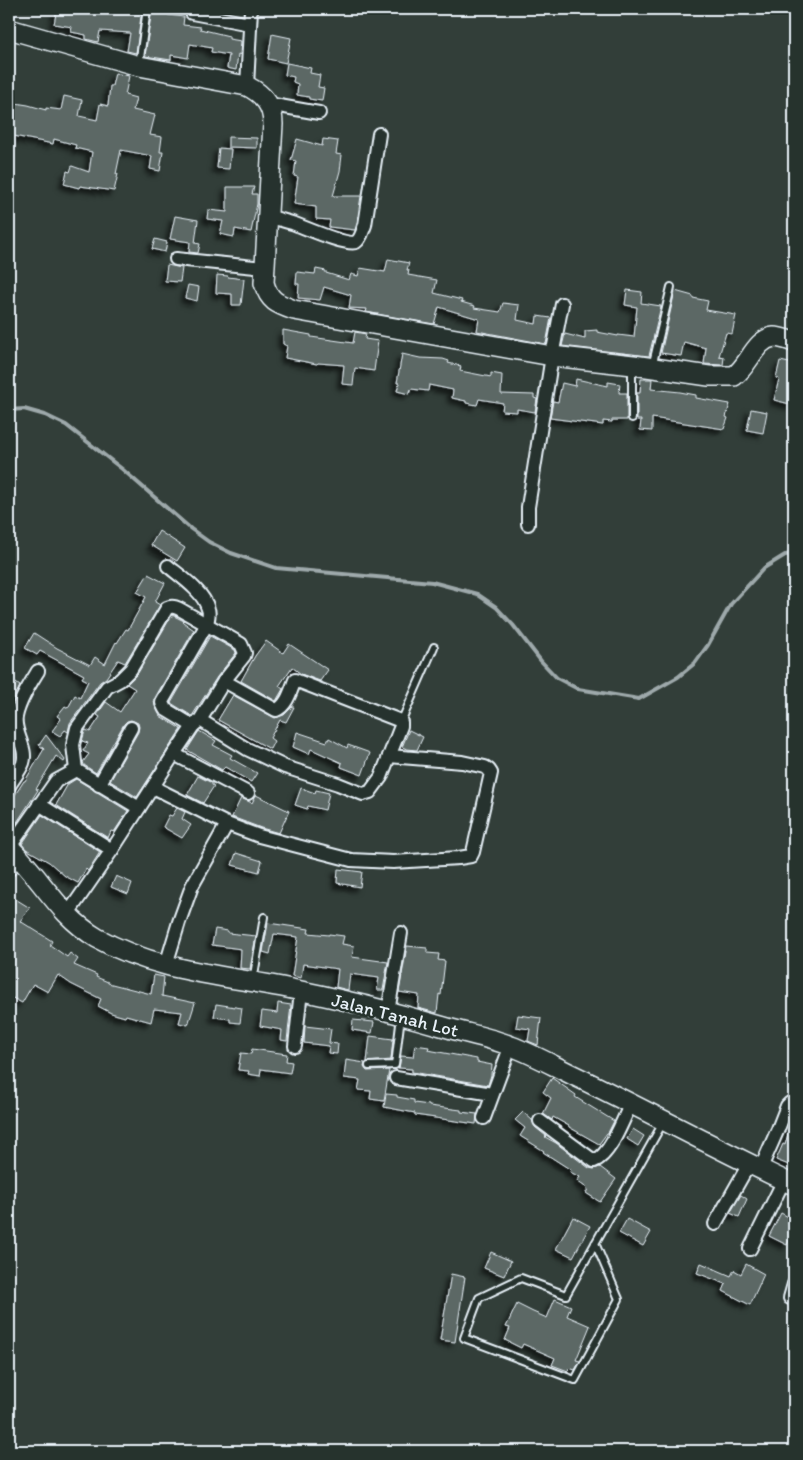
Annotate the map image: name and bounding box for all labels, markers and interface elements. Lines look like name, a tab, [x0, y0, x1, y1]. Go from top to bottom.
street label: Jalan Tanah Lot	[329, 988, 461, 1042]

